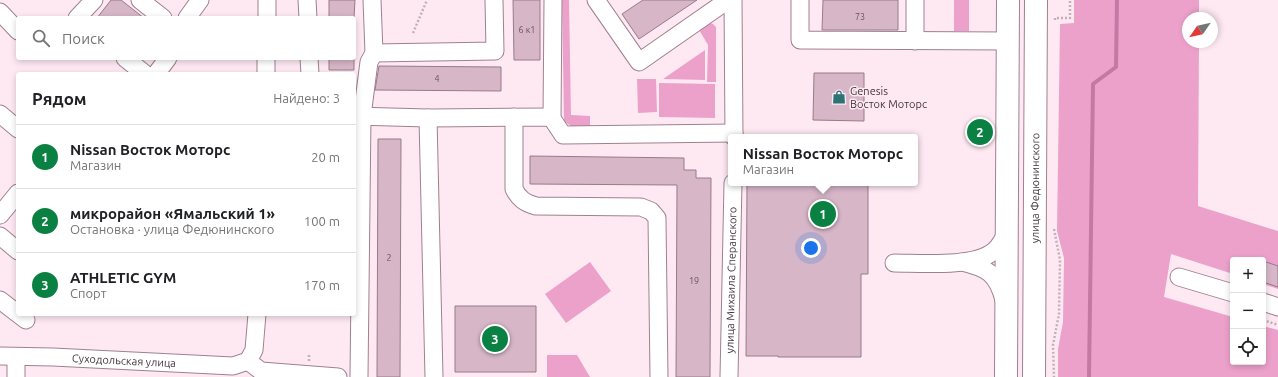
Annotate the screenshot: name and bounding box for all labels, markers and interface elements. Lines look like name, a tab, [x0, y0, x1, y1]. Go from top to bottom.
house number: 73	[855, 12, 865, 22]
north arrow	[1182, 12, 1218, 48]
search box	[16, 16, 356, 60]
house number: 6 к1	[519, 25, 535, 35]
icon: search	[30, 27, 52, 49]
text: Поиск	[62, 30, 105, 47]
house number: 4	[434, 74, 440, 84]
place label: Genesis Восток Моторс	[850, 85, 927, 110]
text: Рядом	[32, 89, 87, 108]
shop icon: Genesis Восток Моторс	[831, 89, 847, 105]
text: Найдено: 3	[273, 91, 340, 105]
pin: 2	[967, 117, 993, 147]
street label: улица Федюнинского	[1029, 133, 1041, 243]
popup	[728, 134, 918, 186]
text: Nissan Восток Моторс	[70, 141, 230, 158]
text: Nissan Восток Моторс	[743, 145, 903, 162]
text: 1	[41, 150, 49, 164]
text: 20 m	[311, 150, 340, 164]
text: Магазин	[70, 158, 121, 172]
text: Магазин	[743, 162, 794, 176]
pin: 1	[810, 199, 836, 229]
text: микрорайон «Ямальский 1»	[70, 205, 275, 222]
street label: улица Михаила Сперанского	[723, 207, 739, 353]
text: 2	[41, 214, 49, 228]
text: 100 m	[304, 214, 340, 228]
text: Остановка · улица Федюнинского	[70, 222, 274, 236]
your location	[801, 238, 821, 258]
house number: 2	[386, 253, 392, 263]
map controls	[1230, 257, 1266, 365]
button: +	[1230, 257, 1266, 293]
text: ATHLETIC GYM	[70, 269, 176, 286]
house number: 19	[689, 276, 699, 286]
text: 3	[41, 278, 49, 292]
text: 170 m	[304, 278, 340, 292]
text: Спорт	[70, 286, 106, 300]
button: −	[1230, 293, 1266, 329]
pin: 3	[482, 324, 508, 354]
button: locate	[1230, 329, 1266, 365]
street label: Суходольская улица	[72, 352, 176, 369]

